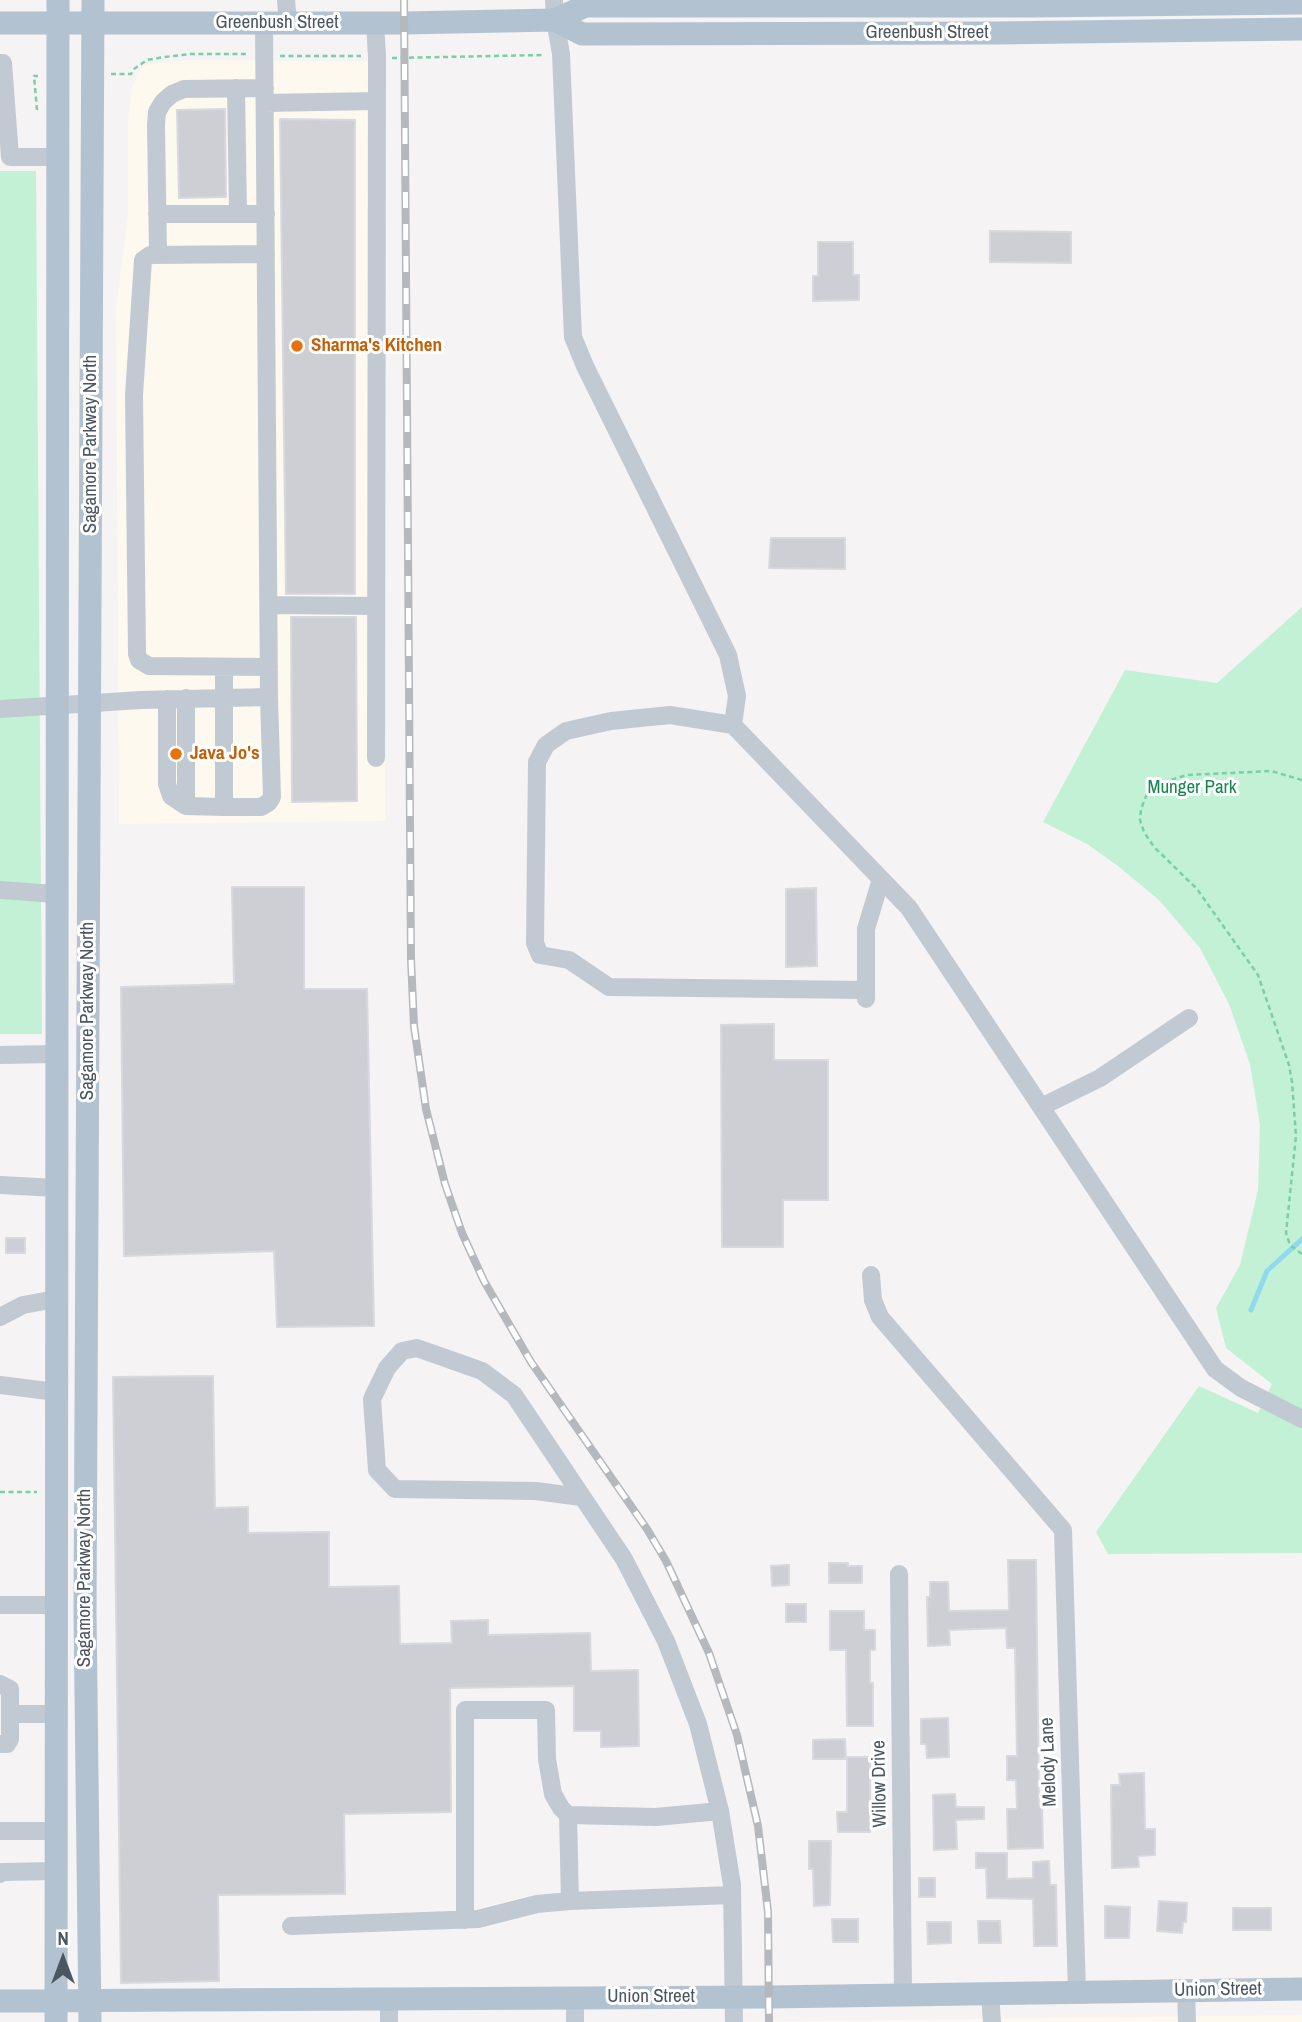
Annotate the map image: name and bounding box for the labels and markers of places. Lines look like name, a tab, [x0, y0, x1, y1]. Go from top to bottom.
place label: Sharma's Kitchen	[311, 335, 442, 357]
marker: Sharma's Kitchen	[289, 338, 305, 354]
place label: Java Jo's	[190, 743, 260, 765]
marker: Java Jo's	[168, 746, 184, 762]

